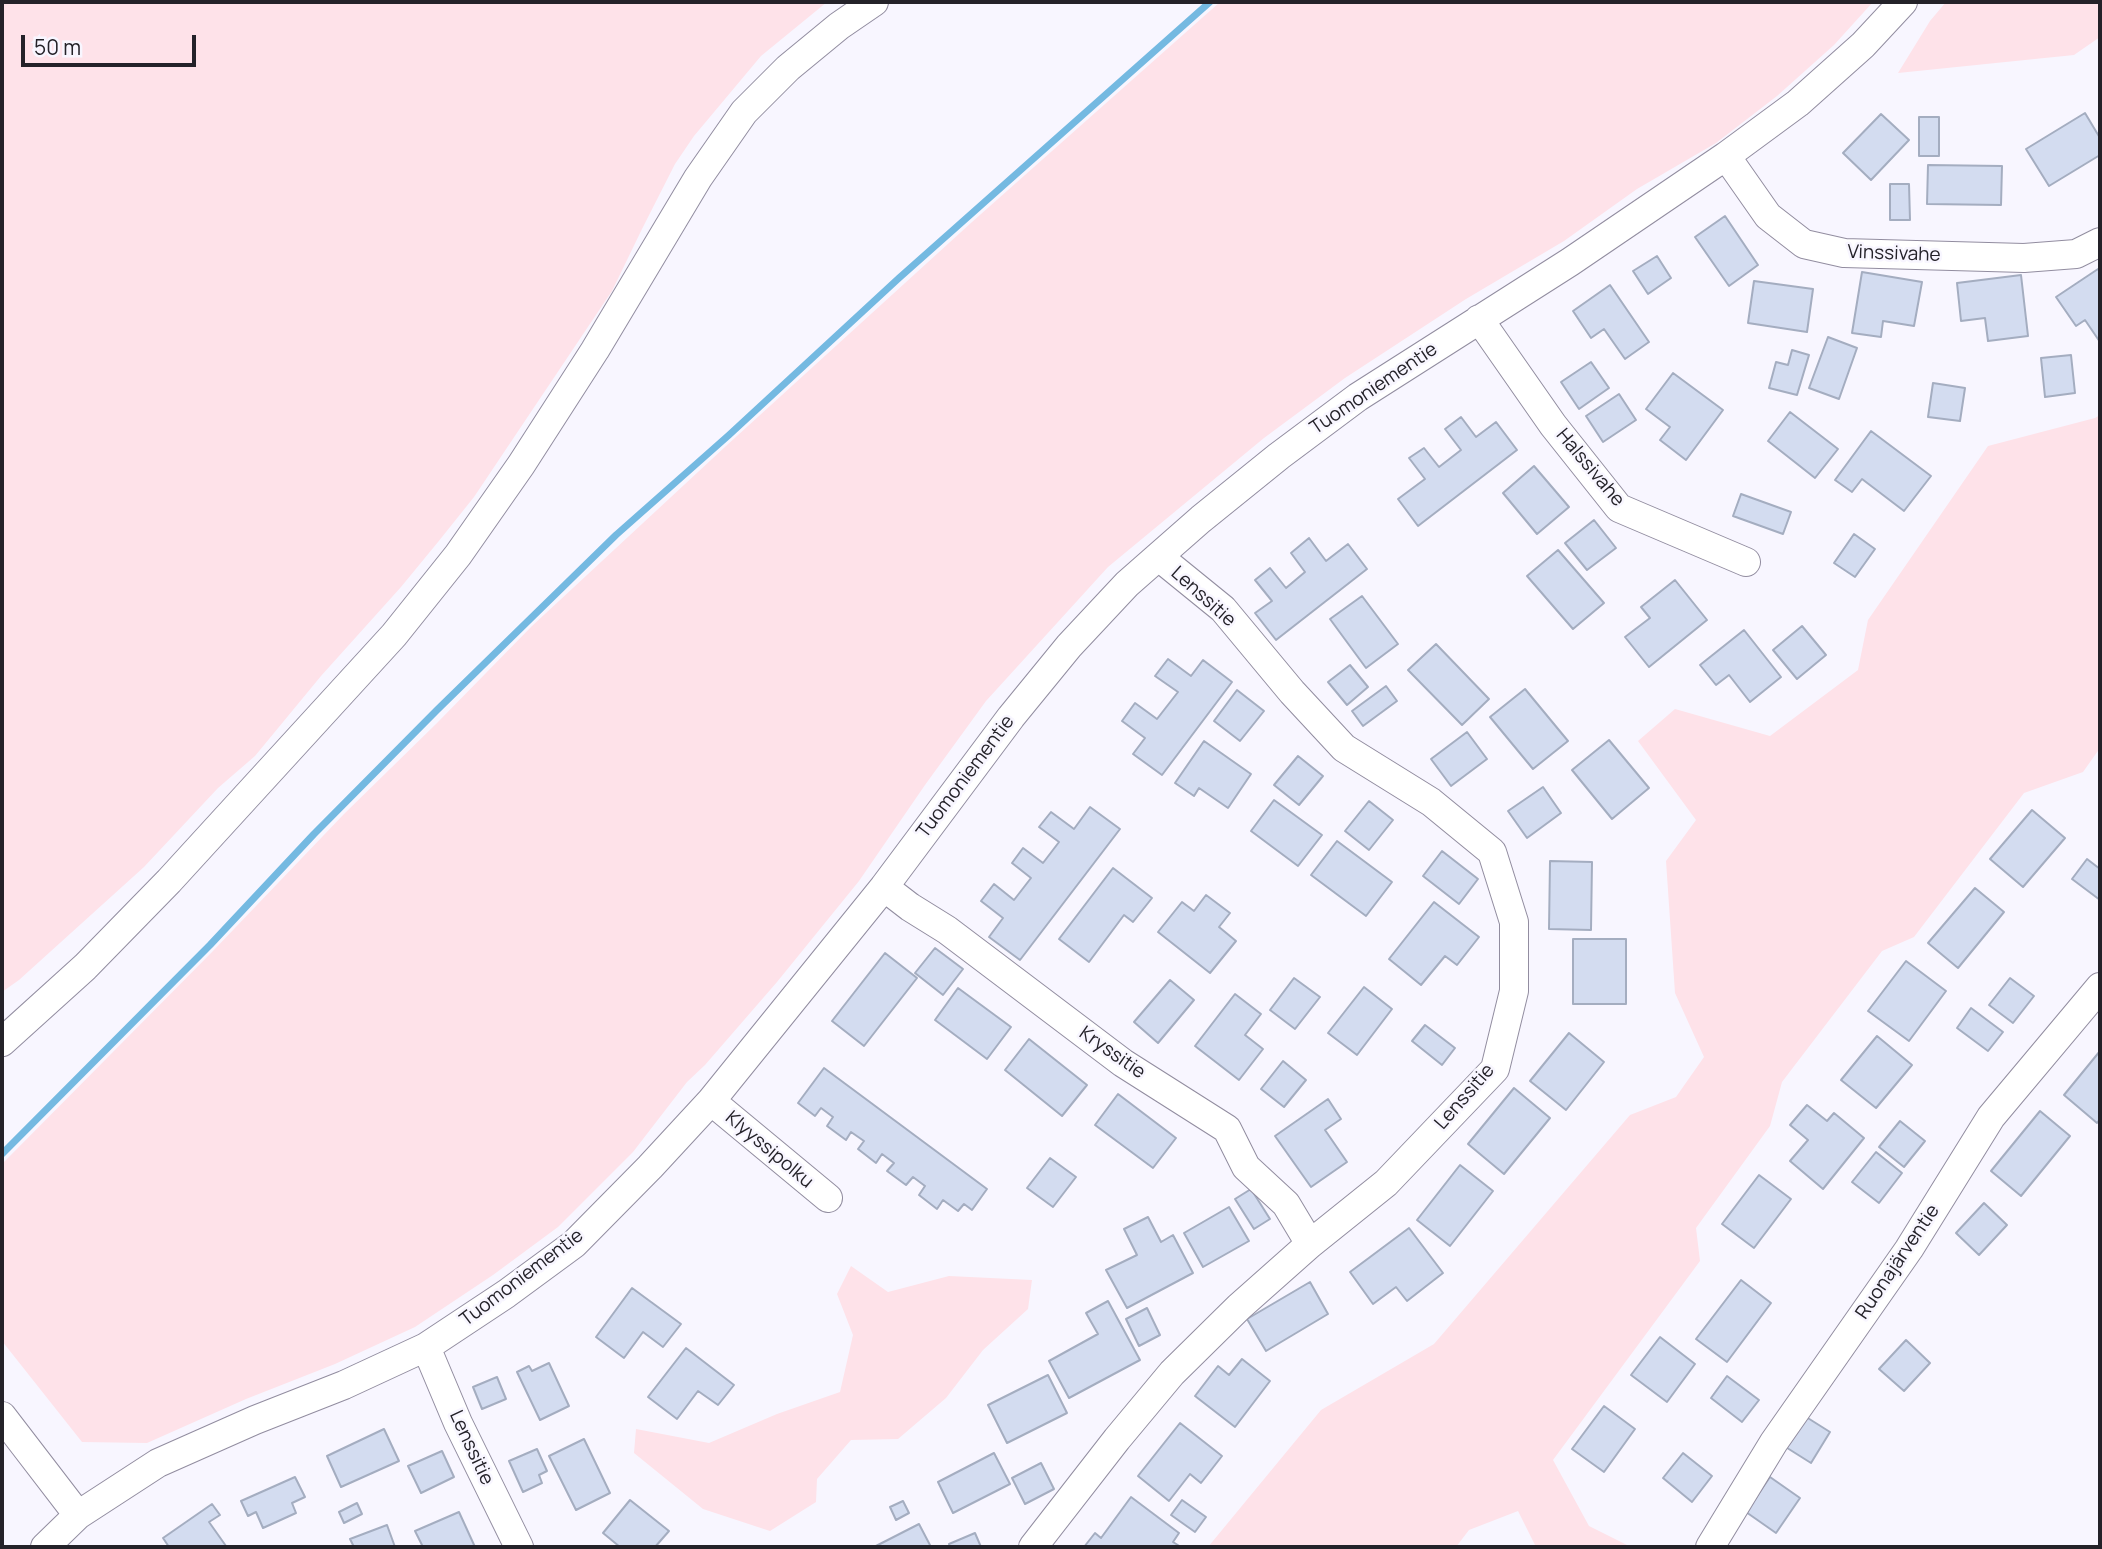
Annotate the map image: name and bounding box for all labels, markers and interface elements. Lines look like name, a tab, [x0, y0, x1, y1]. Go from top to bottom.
scale bar	[24, 21, 200, 65]
text: 50 m	[34, 33, 81, 61]
street label: Vinssivahe	[1847, 241, 1941, 267]
street label: Tuomoniementie	[1306, 338, 1442, 440]
street label: Halssivahe	[1551, 425, 1629, 511]
street label: Lenssitie	[1166, 562, 1240, 632]
street label: Tuomoniementie	[912, 711, 1020, 843]
street label: Kryssitie	[1075, 1022, 1149, 1084]
street label: Lenssitie	[1430, 1060, 1500, 1134]
street label: Klyyssipolku	[720, 1107, 818, 1193]
street label: Ruonajärventie	[1851, 1200, 1945, 1324]
street label: Tuomoniementie	[456, 1224, 588, 1332]
street label: Lenssitie	[444, 1407, 498, 1489]

